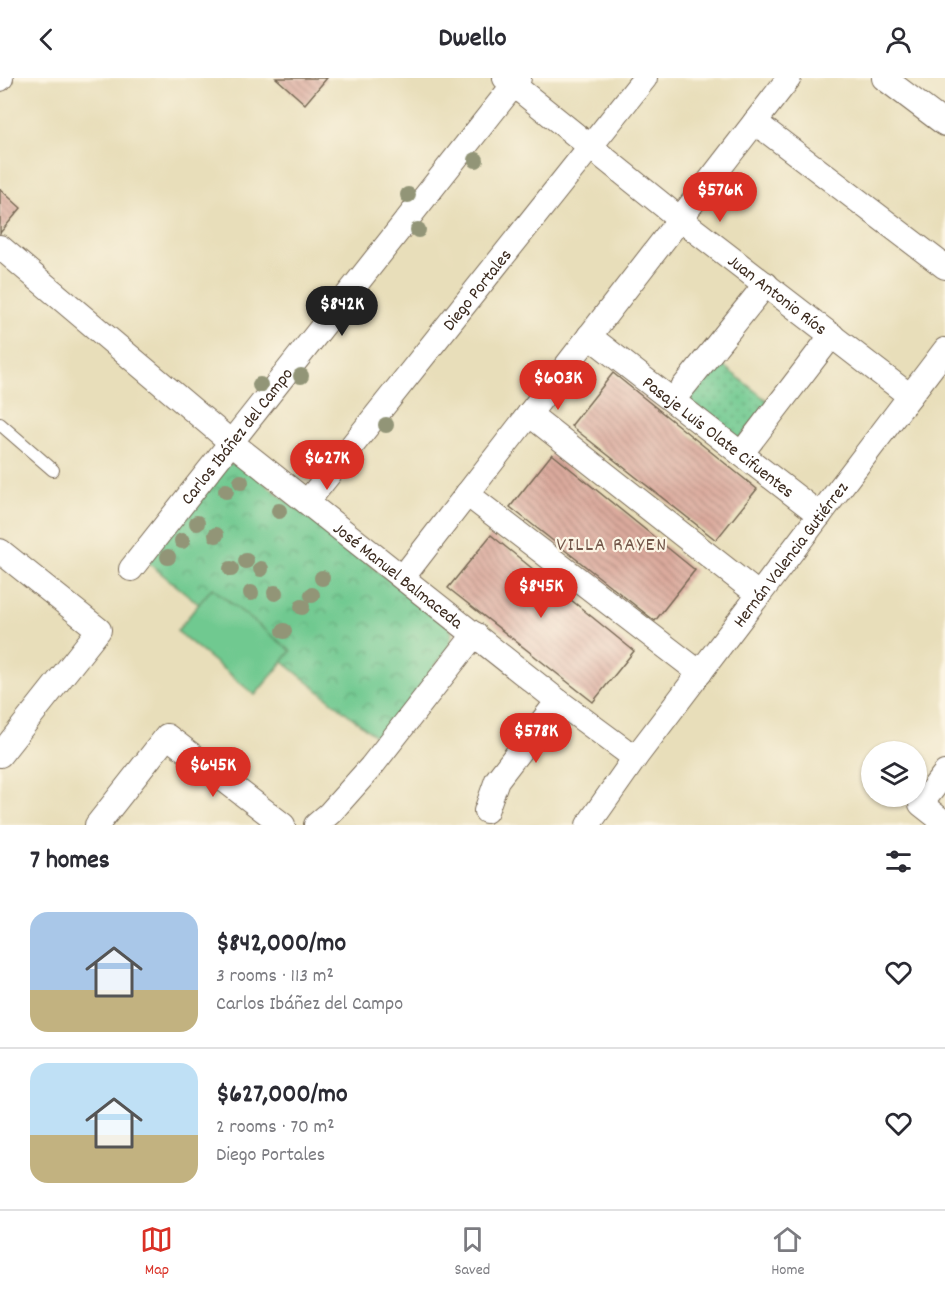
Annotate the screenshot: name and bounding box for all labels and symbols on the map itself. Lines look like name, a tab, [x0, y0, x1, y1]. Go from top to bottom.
pin: $576K	[678, 172, 762, 223]
street label: Diego Portales	[438, 245, 519, 337]
street label: Juan Antonio Ríos	[721, 250, 831, 343]
pin: $842K	[300, 286, 384, 337]
pin: $603K	[516, 360, 600, 411]
street label: Carlos Ibáñez del Campo	[176, 363, 300, 511]
street label: Pasaje Luis Olate Cifuentes	[636, 372, 798, 505]
pin: $627K	[285, 440, 369, 491]
street label: Hernán Valencia Gutiérrez	[728, 477, 856, 634]
street label: José Manuel Balmaceda	[327, 517, 468, 636]
district label: VILLA RAYEN	[556, 532, 668, 560]
pin: $845K	[499, 568, 583, 619]
pin: $578K	[494, 713, 578, 764]
pin: $645K	[171, 747, 255, 798]

